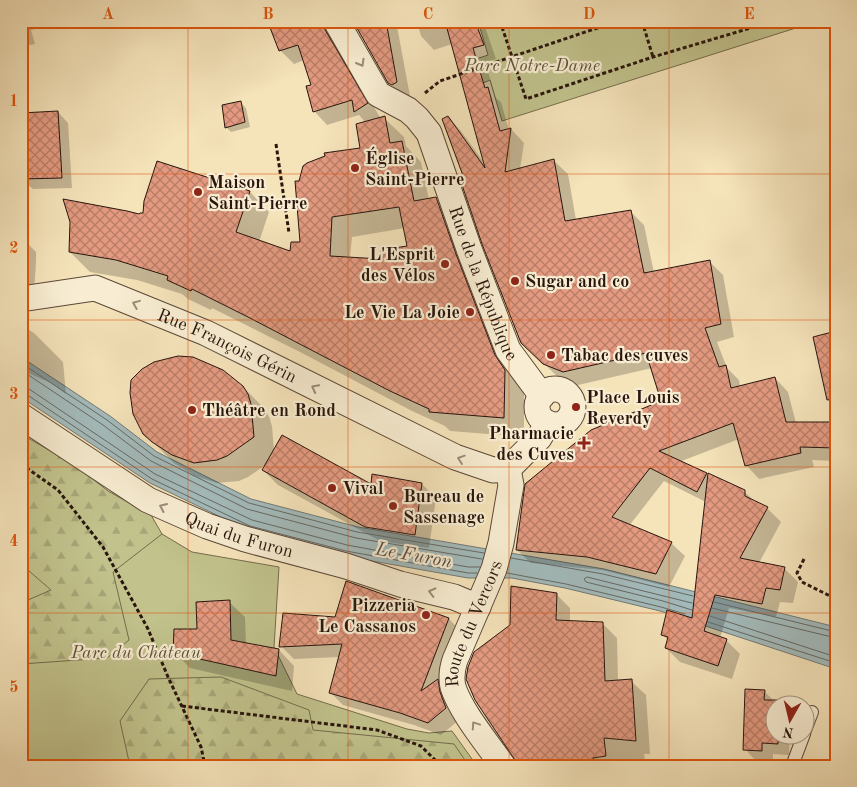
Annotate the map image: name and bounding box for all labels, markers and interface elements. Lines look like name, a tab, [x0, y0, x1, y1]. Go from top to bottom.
text: A	[102, 7, 114, 23]
text: B	[262, 7, 274, 23]
text: C	[423, 7, 433, 23]
text: D	[583, 7, 595, 23]
text: E	[743, 7, 755, 23]
park label: Parc Notre-Dame	[463, 57, 600, 75]
one-way arrow	[354, 58, 364, 67]
text: 1	[9, 94, 19, 110]
place label: Église Saint-Pierre	[365, 146, 464, 189]
marker: Église Saint-Pierre	[349, 162, 361, 174]
place label: Maison Saint-Pierre	[208, 174, 307, 213]
marker: Maison Saint-Pierre	[192, 186, 204, 198]
street label: Rue de la République	[445, 204, 521, 364]
text: 2	[9, 241, 19, 257]
place label: L'Esprit des Vélos	[361, 246, 435, 285]
marker: L'Esprit des Vélos	[439, 258, 451, 270]
place label: Sugar and co	[525, 273, 629, 291]
marker: Sugar and co	[509, 275, 521, 287]
one-way arrow	[132, 300, 141, 310]
place label: Le Vie La Joie	[344, 304, 460, 322]
street label: Rue François Gérin	[155, 306, 300, 387]
marker: Le Vie La Joie	[464, 306, 476, 318]
place label: Tabac des cuves	[561, 347, 689, 365]
marker: Tabac des cuves	[545, 349, 557, 361]
one-way arrow	[311, 384, 320, 394]
text: 3	[9, 387, 19, 403]
place label: Place Louis Reverdy	[586, 389, 680, 428]
marker: Place Louis Reverdy	[570, 401, 582, 413]
place label: Théâtre en Rond	[202, 402, 336, 420]
marker: Théâtre en Rond	[186, 404, 198, 416]
place label: Pharmacie des Cuves	[489, 425, 574, 464]
marker: Pharmacie des Cuves	[578, 437, 590, 449]
one-way arrow	[457, 455, 466, 465]
place label: Vival	[342, 480, 384, 498]
marker: Vival	[326, 482, 338, 494]
place label: Bureau de Sassenage	[403, 488, 485, 527]
marker: Bureau de Sassenage	[387, 500, 399, 512]
one-way arrow	[159, 502, 168, 513]
street label: Quai du Furon	[182, 509, 295, 562]
text: 4	[9, 534, 19, 550]
water label: Le Furon	[373, 540, 454, 573]
street label: Route du Vercors	[444, 559, 506, 688]
one-way arrow	[427, 587, 436, 598]
place label: Pizzeria Le Cassanos	[318, 597, 416, 636]
marker: Pizzeria Le Cassanos	[420, 609, 432, 621]
park label: Parc du Château	[70, 644, 201, 662]
text: 5	[9, 680, 19, 696]
north arrow	[764, 694, 814, 744]
one-way arrow	[472, 722, 481, 731]
text: N	[782, 724, 795, 740]

